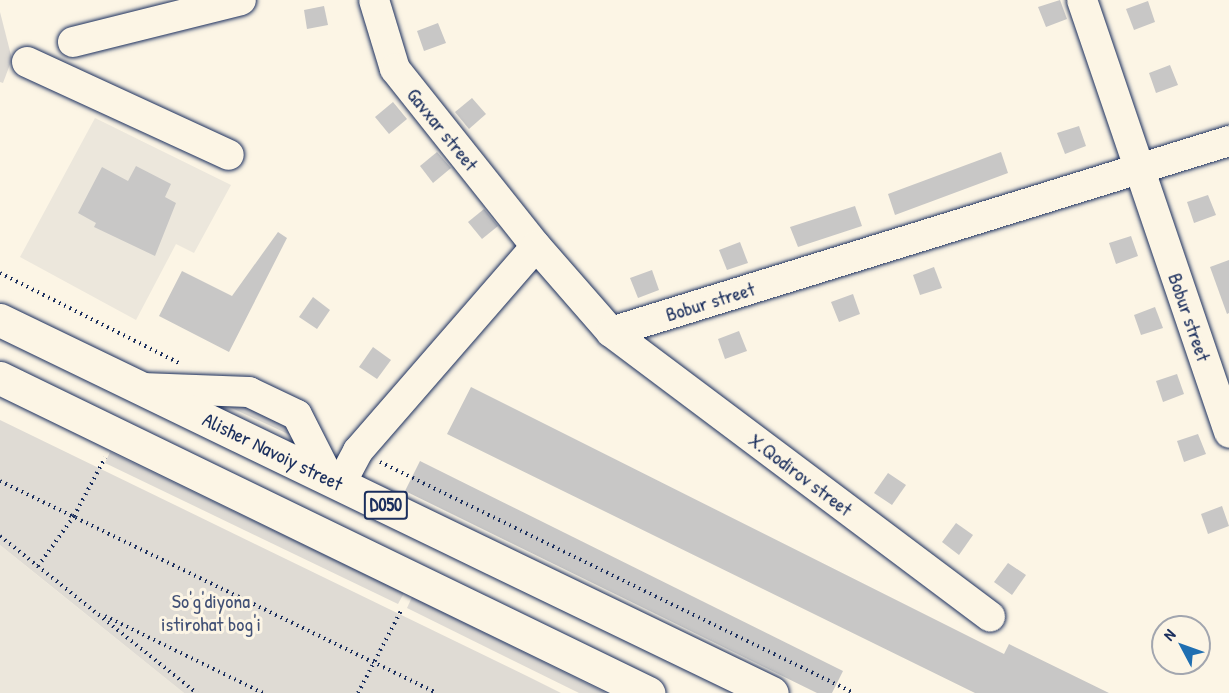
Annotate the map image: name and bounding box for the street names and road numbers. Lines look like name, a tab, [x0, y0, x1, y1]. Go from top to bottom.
street label: Gavxar street	[402, 83, 484, 175]
street label: Bobur street	[1164, 270, 1216, 364]
street label: Bobur street	[663, 276, 757, 326]
street label: Alisher Navoiy street	[199, 407, 347, 495]
street label: X.Qodirov street	[745, 427, 857, 521]
road number: D050	[364, 490, 408, 520]

